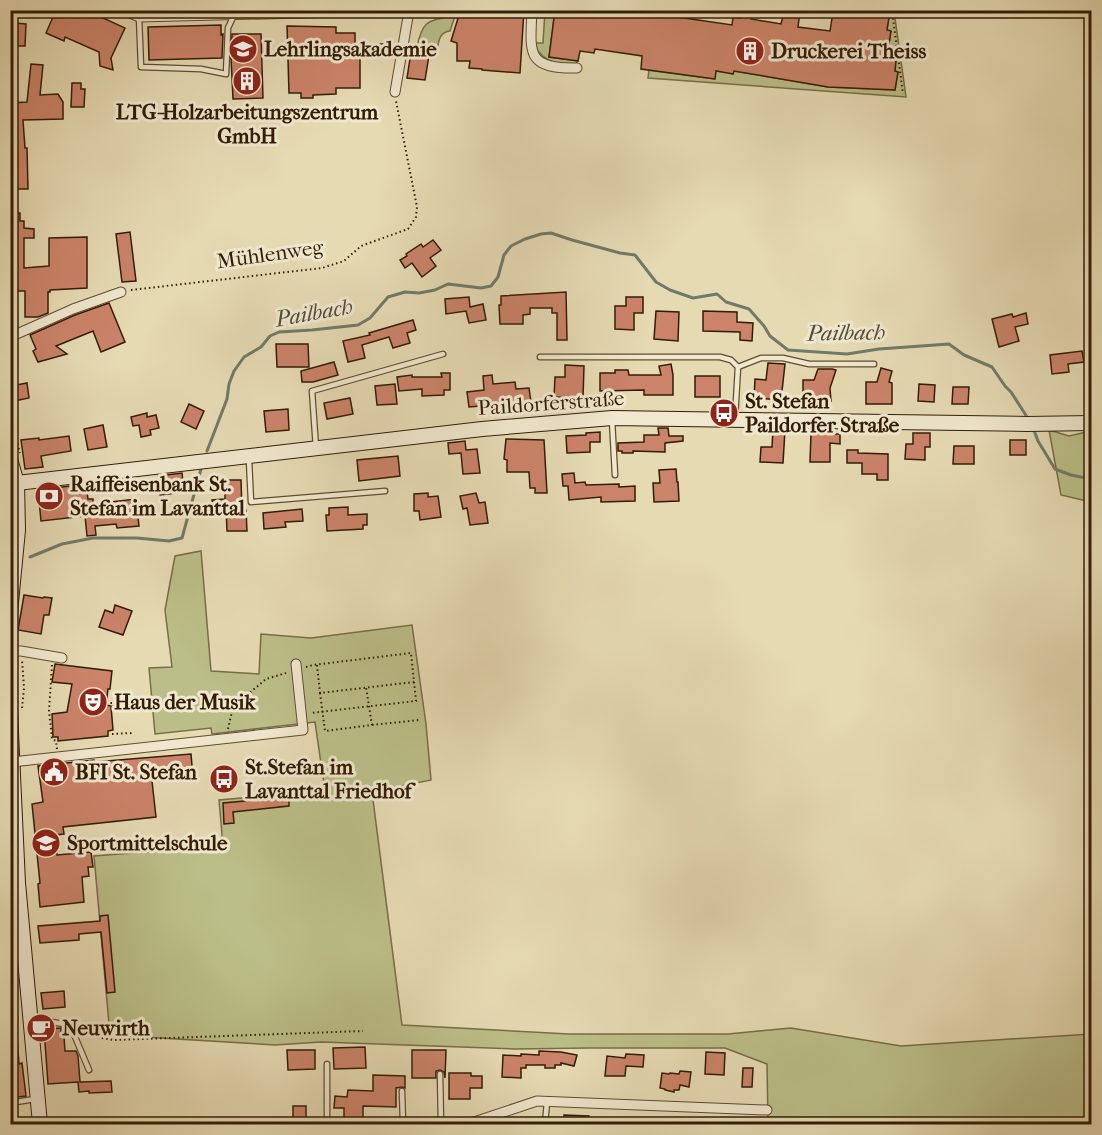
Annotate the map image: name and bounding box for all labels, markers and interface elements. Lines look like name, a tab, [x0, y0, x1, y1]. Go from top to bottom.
school or university icon: Lehrlingsakademie	[227, 33, 259, 65]
building icon: Druckerei Theiss	[734, 35, 766, 67]
place label: Lehrlingsakademie	[264, 37, 437, 61]
place label: Druckerei Theiss	[771, 39, 926, 63]
building icon: LTG-Holzarbeitungszentrum GmbH	[231, 65, 263, 97]
place label: LTG-Holzarbeitungszentrum GmbH	[116, 100, 379, 148]
street label: Mühlenweg	[215, 235, 326, 273]
water label: Pailbach	[272, 293, 355, 333]
water label: Pailbach	[806, 319, 885, 347]
street label: Paildorferstraße	[477, 386, 625, 420]
place label: St. Stefan Paildorfer Straße	[745, 389, 900, 437]
bus stop icon: St. Stefan Paildorfer Straße	[708, 397, 740, 429]
place label: Raiffeisenbank St. Stefan im Lavanttal	[70, 472, 245, 520]
bank icon: Raiffeisenbank St. Stefan im Lavanttal	[33, 480, 65, 512]
theatre icon: Haus der Musik	[77, 686, 109, 718]
place label: Haus der Musik	[114, 690, 256, 714]
place label: St.Stefan im Lavanttal Friedhof	[245, 755, 416, 803]
public building icon: BFI St. Stefan	[38, 756, 70, 788]
place label: BFI St. Stefan	[75, 760, 198, 784]
bus stop icon: St.Stefan im Lavanttal Friedhof	[208, 763, 240, 795]
school or university icon: Sportmittelschule	[30, 827, 62, 859]
place label: Sportmittelschule	[67, 831, 228, 855]
cafe icon: Neuwirth	[25, 1012, 57, 1044]
place label: Neuwirth	[62, 1016, 150, 1040]

